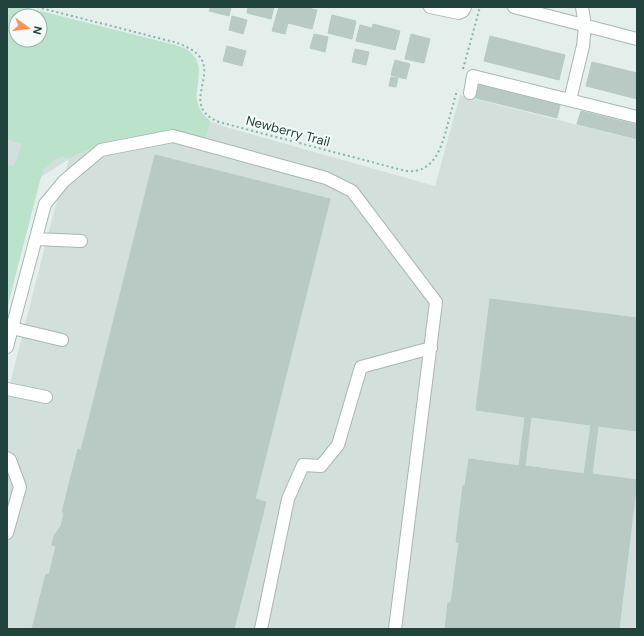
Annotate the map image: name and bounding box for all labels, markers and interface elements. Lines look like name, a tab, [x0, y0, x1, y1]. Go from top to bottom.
north arrow	[8, 8, 48, 48]
text: N	[30, 25, 45, 36]
street label: Newberry Trail	[244, 112, 332, 150]

